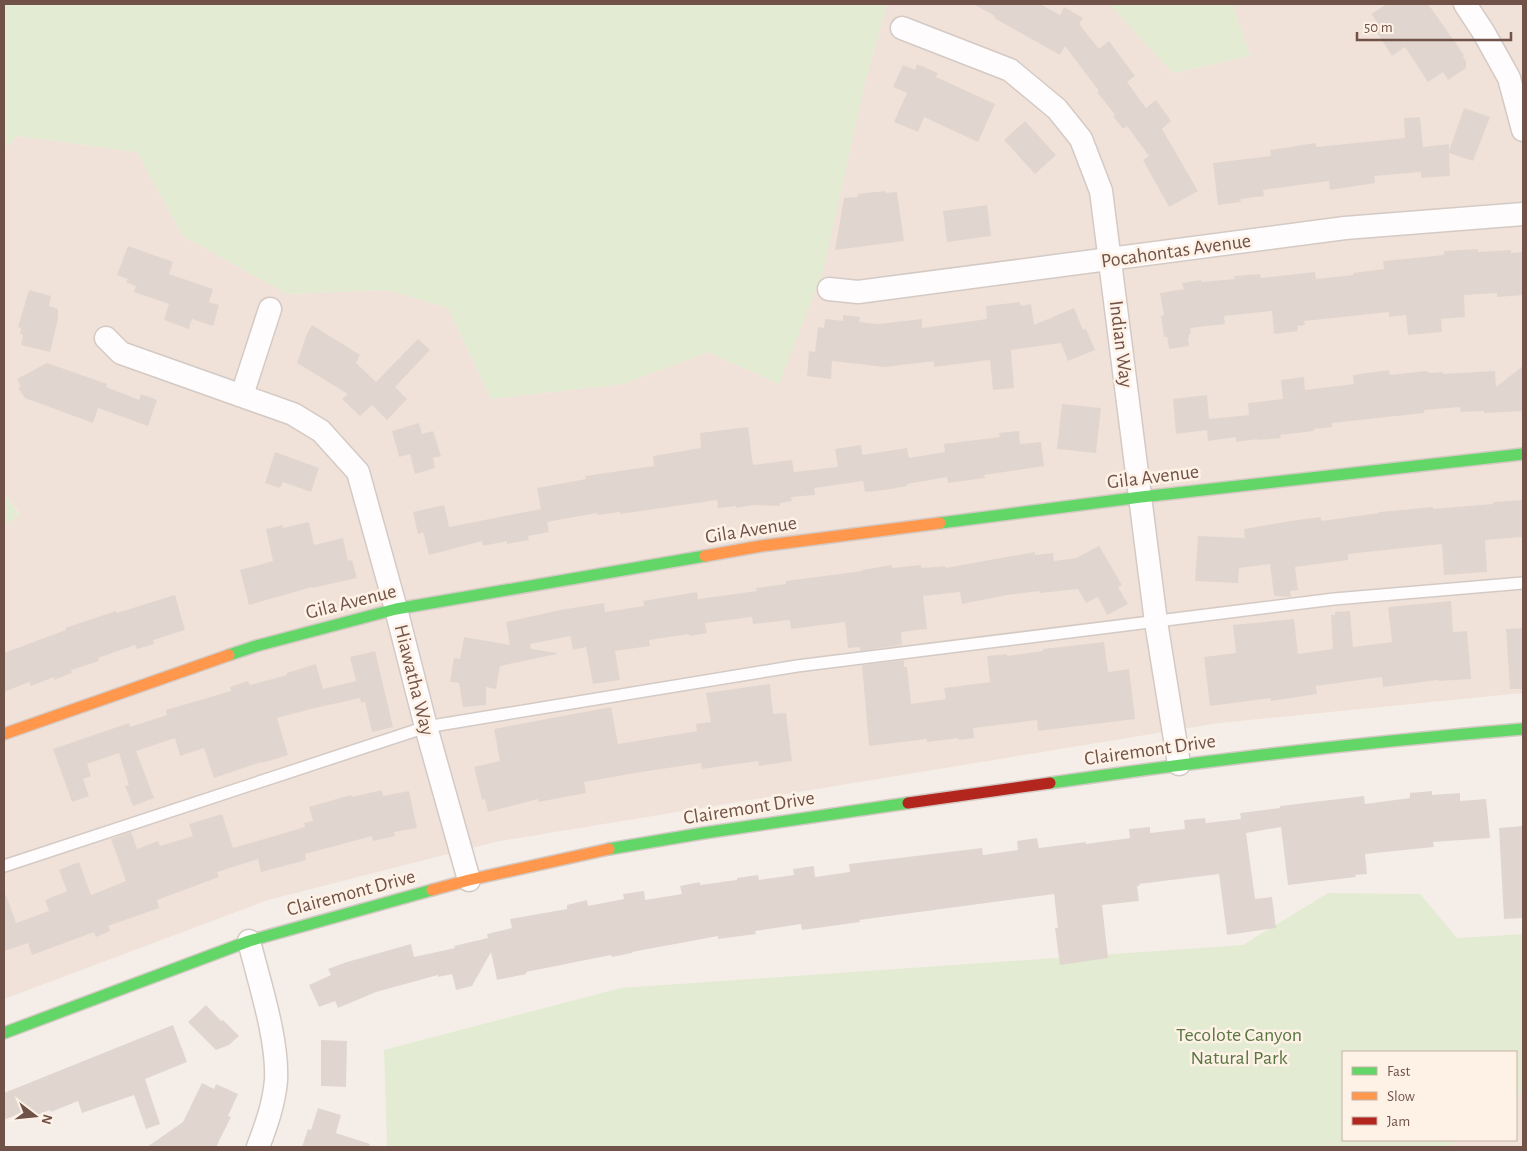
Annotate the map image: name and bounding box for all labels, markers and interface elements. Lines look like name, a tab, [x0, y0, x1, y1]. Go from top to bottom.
scale bar	[1357, 10, 1511, 42]
text: 50 m	[1364, 20, 1393, 35]
street label: Pocahontas Avenue	[1100, 231, 1252, 271]
street label: Indian Way	[1106, 299, 1136, 389]
street label: Gila Avenue	[1106, 461, 1200, 493]
street label: Gila Avenue	[704, 513, 798, 547]
street label: Gila Avenue	[304, 581, 398, 623]
street label: Hiawatha Way	[391, 623, 438, 738]
street label: Clairemont Drive	[1083, 731, 1217, 769]
street label: Clairemont Drive	[682, 788, 816, 828]
street label: Clairemont Drive	[285, 866, 417, 920]
park label: Tecolote Canyon Natural Park	[1176, 1025, 1302, 1068]
legend	[1342, 1051, 1517, 1141]
text: Fast	[1387, 1064, 1411, 1079]
text: Slow	[1387, 1089, 1415, 1104]
north arrow	[10, 1091, 60, 1141]
text: N	[38, 1113, 55, 1126]
text: Jam	[1387, 1114, 1410, 1129]

